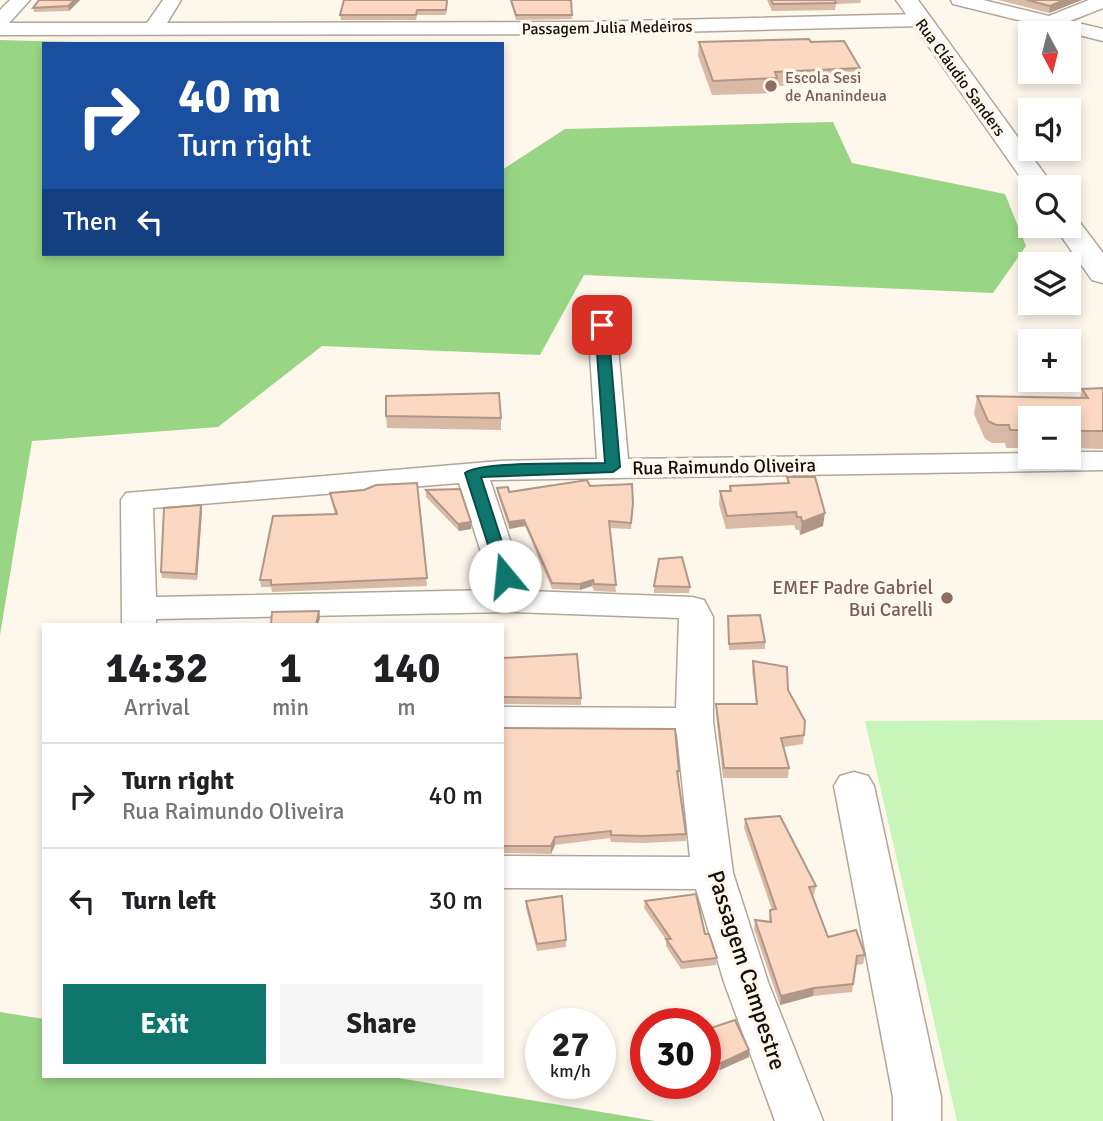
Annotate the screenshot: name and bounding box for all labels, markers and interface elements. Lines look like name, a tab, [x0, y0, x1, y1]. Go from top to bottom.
street label: Rua Cláudio Sanders	[911, 15, 1010, 140]
street label: Passagem Julia Medeiros	[521, 17, 693, 39]
north arrow	[1018, 21, 1082, 84]
map controls	[1018, 21, 1081, 469]
text: 40 m	[178, 66, 281, 126]
place label: Escola Sesi de Ananindeua	[785, 68, 887, 106]
icon: right	[63, 70, 154, 161]
marker: Escola Sesi de Ananindeua	[763, 78, 779, 94]
button: sound	[1018, 98, 1081, 161]
text: Turn right	[178, 126, 311, 165]
button: search	[1018, 175, 1081, 238]
icon: left	[131, 203, 169, 241]
text: Then	[63, 206, 117, 238]
button: layers	[1018, 252, 1081, 315]
pin	[572, 295, 632, 355]
icon: arrive	[583, 306, 621, 344]
button: +	[1018, 329, 1081, 392]
button: −	[1018, 406, 1081, 469]
street label: Rua Raimundo Oliveira	[632, 453, 816, 481]
position arrow	[468, 539, 542, 613]
place label: EMEF Padre Gabriel Bui Carelli	[772, 576, 933, 622]
marker: EMEF Padre Gabriel Bui Carelli	[939, 590, 955, 606]
text: 14:32	[105, 643, 209, 694]
text: 1	[279, 643, 302, 694]
text: 140	[372, 643, 441, 694]
text: Arrival	[124, 693, 190, 722]
text: min	[272, 693, 309, 722]
text: m	[397, 693, 416, 722]
text: Turn right	[122, 765, 234, 797]
icon: right	[63, 777, 101, 815]
text: 40 m	[428, 780, 483, 812]
text: Rua Raimundo Oliveira	[122, 797, 345, 826]
street label: Passagem Campestre	[701, 867, 792, 1074]
icon: left	[63, 882, 101, 920]
text: Turn left	[122, 885, 216, 917]
text: 30 m	[428, 885, 483, 917]
button: Exit	[63, 984, 266, 1064]
button: Share	[280, 984, 483, 1064]
speed limit sign: 30	[630, 1008, 721, 1099]
text: 27	[552, 1023, 589, 1066]
text: km/h	[550, 1060, 591, 1082]

